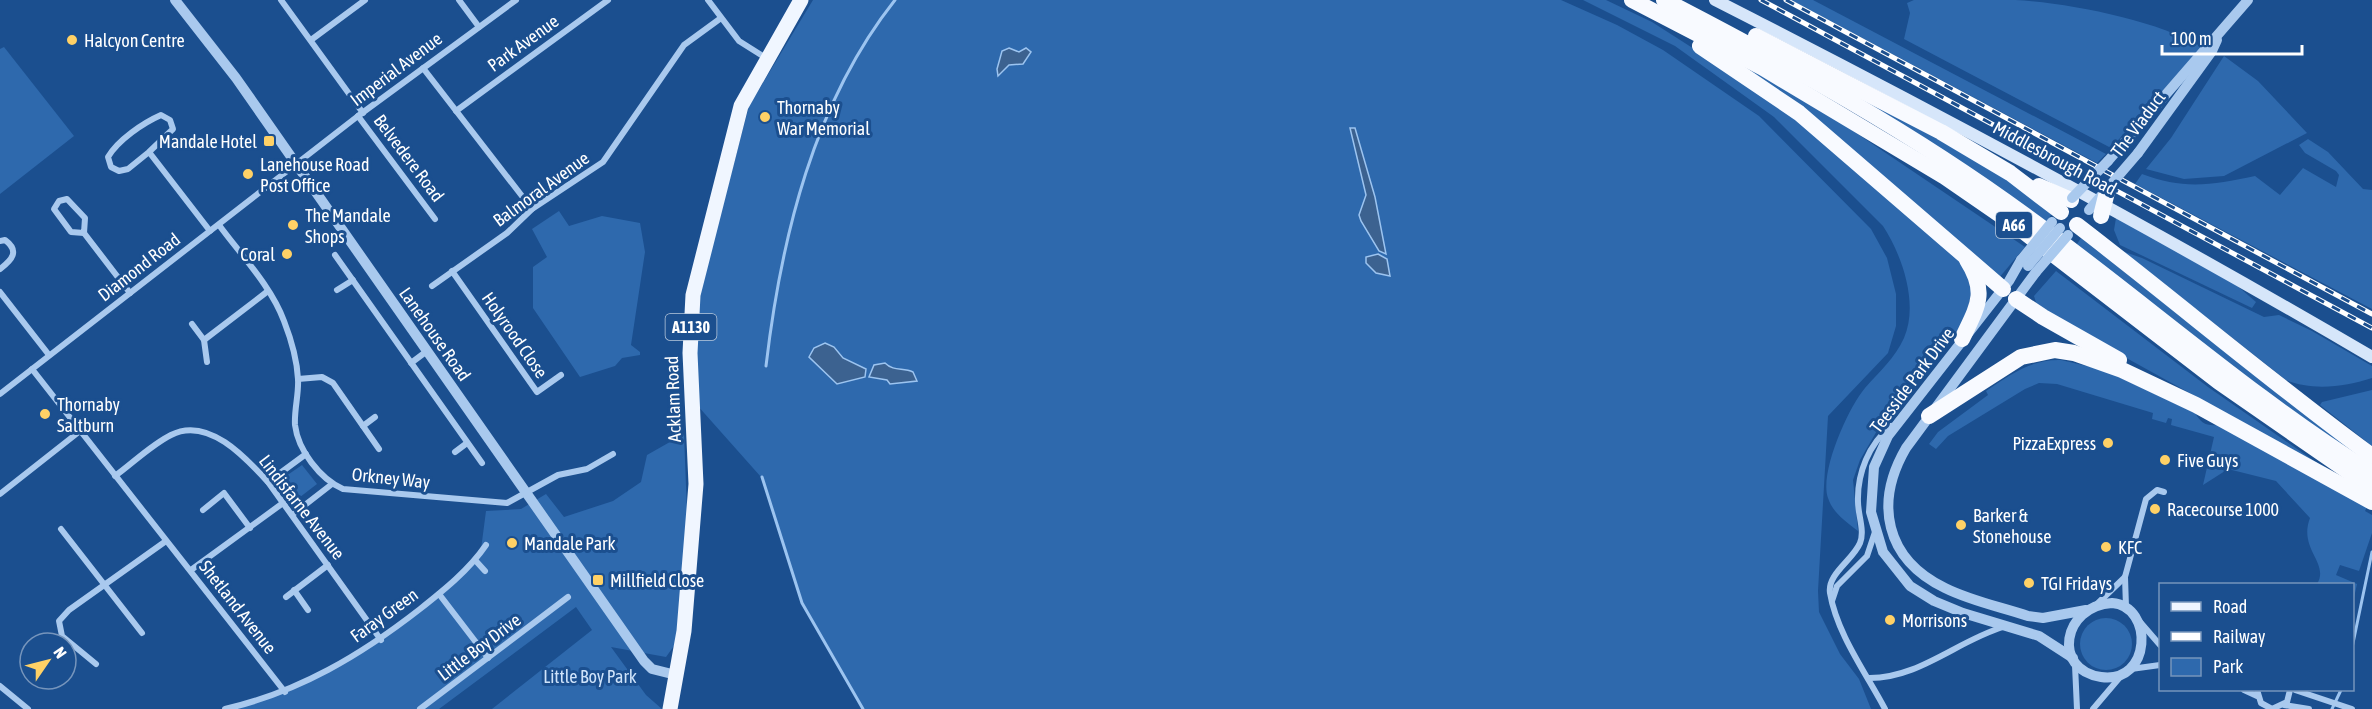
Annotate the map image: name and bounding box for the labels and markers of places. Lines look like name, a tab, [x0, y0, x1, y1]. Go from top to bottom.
place label: Halcyon Centre	[84, 30, 185, 51]
marker: Halcyon Centre	[65, 33, 79, 47]
place label: Thornaby War Memorial	[777, 97, 870, 139]
marker: Thornaby War Memorial	[758, 110, 772, 124]
place label: Mandale Hotel	[159, 131, 257, 152]
marker: Mandale Hotel	[262, 134, 276, 148]
place label: Lanehouse Road Post Office	[260, 154, 369, 196]
marker: Lanehouse Road Post Office	[241, 167, 255, 181]
place label: The Mandale Shops	[305, 205, 391, 247]
marker: The Mandale Shops	[286, 218, 300, 232]
place label: Coral	[240, 244, 275, 265]
marker: Coral	[280, 247, 294, 261]
place label: Thornaby Saltburn	[57, 394, 120, 436]
marker: Thornaby Saltburn	[38, 407, 52, 421]
place label: PizzaExpress	[2012, 433, 2096, 454]
marker: PizzaExpress	[2101, 436, 2115, 450]
place label: Five Guys	[2177, 450, 2238, 471]
marker: Five Guys	[2158, 453, 2172, 467]
place label: Racecourse 1000	[2167, 499, 2279, 520]
marker: Racecourse 1000	[2148, 502, 2162, 516]
place label: Barker & Stonehouse	[1973, 505, 2051, 547]
marker: Barker & Stonehouse	[1954, 518, 1968, 532]
place label: Mandale Park	[524, 533, 615, 554]
marker: Mandale Park	[505, 536, 519, 550]
place label: KFC	[2118, 537, 2142, 558]
marker: KFC	[2099, 540, 2113, 554]
place label: Millfield Close	[610, 570, 704, 591]
marker: Millfield Close	[591, 573, 605, 587]
place label: TGI Fridays	[2041, 573, 2112, 594]
marker: TGI Fridays	[2022, 576, 2036, 590]
place label: Morrisons	[1902, 610, 1967, 631]
marker: Morrisons	[1883, 613, 1897, 627]

